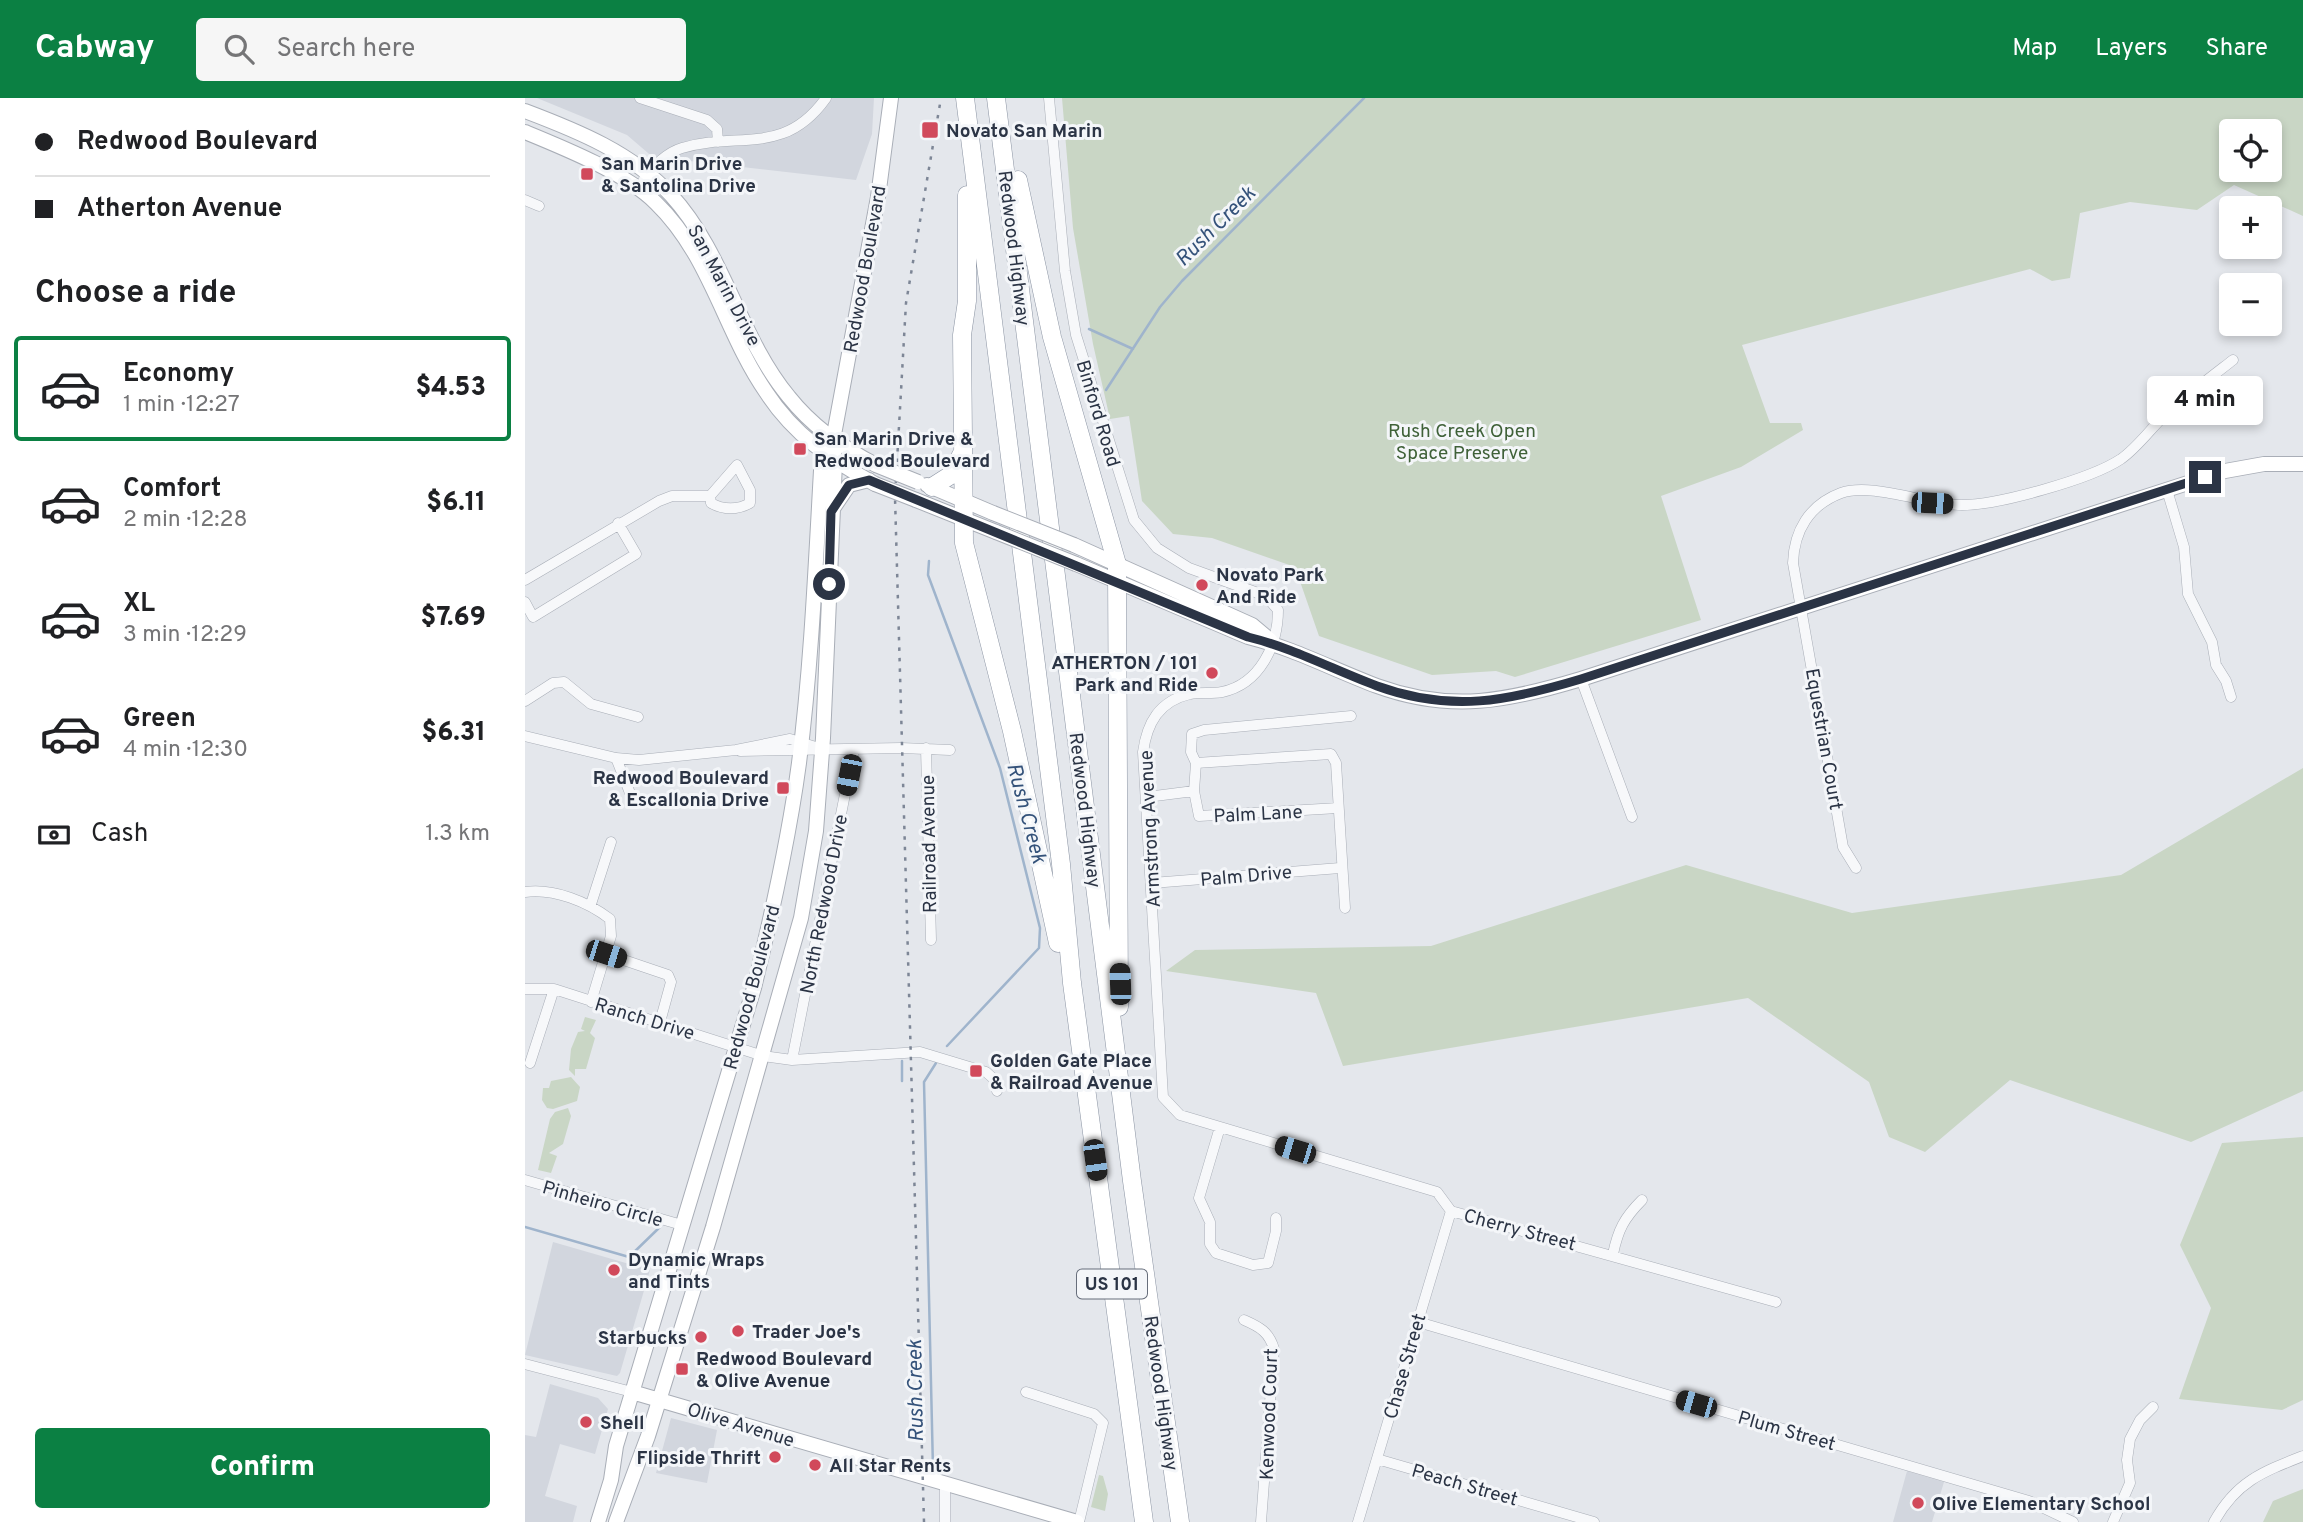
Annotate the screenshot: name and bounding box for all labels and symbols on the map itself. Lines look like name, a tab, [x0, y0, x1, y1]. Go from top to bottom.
marker: Novato San Marin	[920, 120, 940, 140]
place label: Novato San Marin	[946, 120, 1102, 144]
place label: San Marin Drive & Santolina Drive	[601, 153, 756, 199]
marker: San Marin Drive & Santolina Drive	[579, 166, 595, 182]
street label: Redwood Highway	[992, 169, 1034, 327]
water label: Rush Creek	[1170, 181, 1262, 273]
street label: Redwood Boulevard	[839, 184, 893, 355]
street label: San Marin Drive	[681, 221, 765, 351]
street label: Binford Road	[1069, 357, 1125, 470]
callout: 4 min	[2147, 376, 2263, 424]
park label: Rush Creek Open Space Preserve	[1388, 420, 1536, 466]
place label: San Marin Drive & Redwood Boulevard	[814, 428, 990, 474]
marker: San Marin Drive & Redwood Boulevard	[792, 441, 808, 457]
route end	[2189, 461, 2221, 493]
car	[1911, 491, 1954, 515]
place label: Novato Park And Ride	[1216, 564, 1325, 610]
route start	[813, 568, 845, 600]
marker: Novato Park And Ride	[1194, 577, 1210, 593]
place label: ATHERTON / 101 Park and Ride	[1051, 652, 1198, 698]
marker: ATHERTON / 101 Park and Ride	[1204, 665, 1220, 681]
street label: Equestrian Court	[1799, 667, 1847, 812]
street label: Redwood Highway	[1063, 731, 1105, 889]
street label: Armstrong Avenue	[1135, 749, 1167, 908]
car	[835, 752, 864, 798]
water label: Rush Creek	[999, 760, 1052, 867]
place label: Redwood Boulevard & Escallonia Drive	[593, 767, 769, 813]
street label: Railroad Avenue	[917, 775, 943, 913]
marker: Redwood Boulevard & Escallonia Drive	[775, 780, 791, 796]
street label: Palm Lane	[1213, 801, 1303, 829]
street label: North Redwood Drive	[796, 813, 854, 996]
street label: Palm Drive	[1199, 861, 1293, 893]
street label: Redwood Boulevard	[719, 902, 786, 1073]
car	[583, 938, 630, 970]
car	[1109, 963, 1132, 1005]
street label: Ranch Drive	[591, 993, 697, 1046]
place label: Golden Gate Place & Railroad Avenue	[990, 1050, 1153, 1096]
marker: Golden Gate Place & Railroad Avenue	[968, 1063, 984, 1079]
car	[1272, 1134, 1319, 1166]
car	[1082, 1138, 1109, 1182]
street label: Pinheiro Circle	[539, 1176, 665, 1234]
street label: Cherry Street	[1461, 1204, 1578, 1257]
place label: Dynamic Wraps and Tints	[628, 1249, 765, 1295]
marker: Dynamic Wraps and Tints	[606, 1262, 622, 1278]
road number: US 101	[1077, 1269, 1147, 1298]
street label: Chase Street	[1379, 1311, 1432, 1422]
street label: Redwood Highway	[1137, 1314, 1183, 1472]
place label: Trader Joe's	[752, 1321, 861, 1345]
marker: Trader Joe's	[730, 1323, 746, 1339]
place label: Starbucks	[598, 1327, 687, 1351]
marker: Starbucks	[693, 1329, 709, 1345]
water label: Rush Creek	[902, 1339, 931, 1443]
place label: Redwood Boulevard & Olive Avenue	[696, 1348, 872, 1394]
street label: Kenwood Court	[1256, 1348, 1284, 1480]
marker: Redwood Boulevard & Olive Avenue	[674, 1361, 690, 1377]
car	[1673, 1388, 1720, 1420]
street label: Olive Avenue	[684, 1398, 797, 1454]
street label: Plum Street	[1735, 1407, 1838, 1457]
place label: Shell	[600, 1412, 645, 1436]
marker: Shell	[578, 1414, 594, 1430]
place label: Flipside Thrift	[637, 1447, 761, 1471]
marker: Flipside Thrift	[767, 1449, 783, 1465]
place label: All Star Rents	[829, 1455, 951, 1479]
marker: All Star Rents	[807, 1457, 823, 1473]
street label: Peach Street	[1409, 1459, 1520, 1513]
place label: Olive Elementary School	[1932, 1493, 2150, 1517]
marker: Olive Elementary School	[1910, 1495, 1926, 1511]

